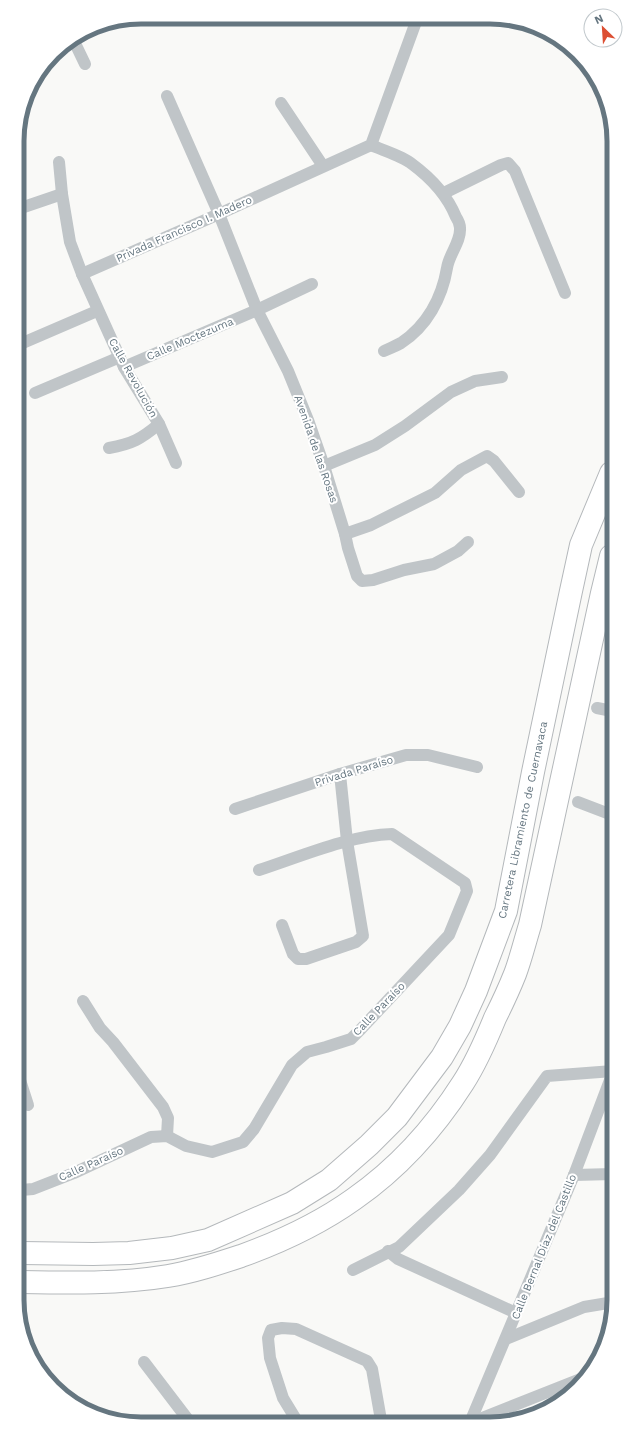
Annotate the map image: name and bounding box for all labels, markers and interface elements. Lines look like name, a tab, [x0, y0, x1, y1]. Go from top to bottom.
north arrow	[583, 8, 623, 48]
text: N	[593, 12, 605, 27]
street label: Privada Francisco I. Madero	[114, 193, 254, 265]
street label: Calle Moctezuma	[145, 315, 235, 363]
street label: Calle Revolución	[106, 336, 160, 420]
street label: Avenida de las Rosas	[291, 393, 341, 505]
street label: Carretera Libramiento de Cuernavaca	[496, 720, 550, 920]
street label: Privada Paraíso	[313, 753, 395, 789]
street label: Calle Paraíso	[350, 980, 408, 1038]
street label: Calle Paraíso	[57, 1144, 125, 1184]
street label: Calle Bernal Díaz del Castillo	[509, 1172, 579, 1322]

